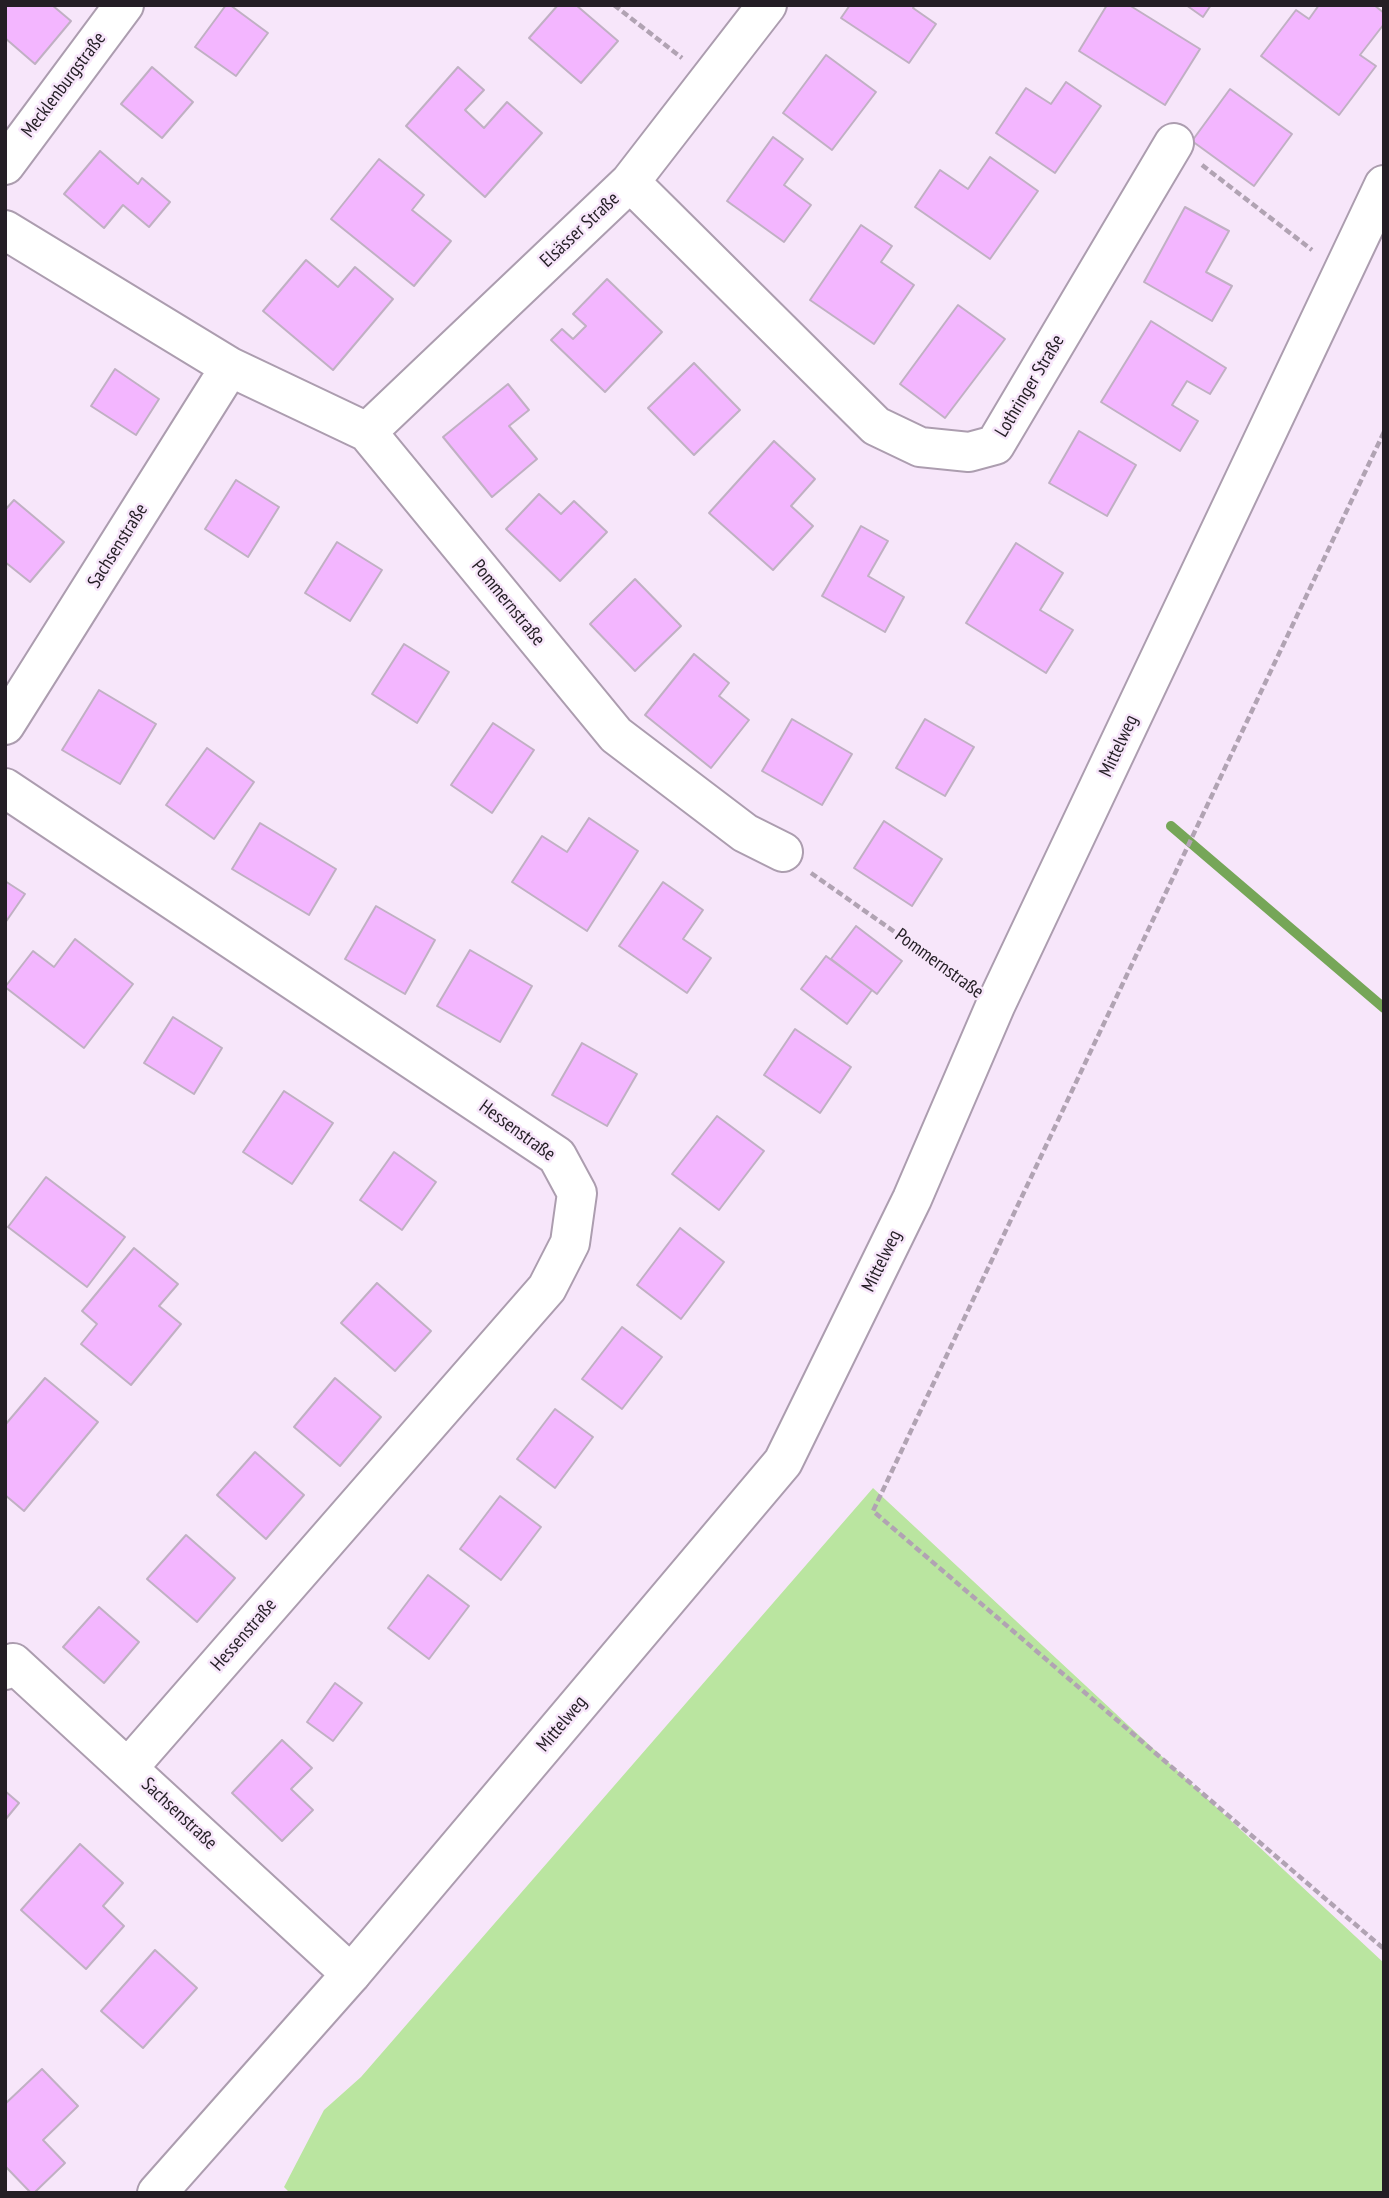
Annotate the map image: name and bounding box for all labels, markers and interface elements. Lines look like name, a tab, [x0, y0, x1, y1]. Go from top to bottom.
street label: Mecklenburgstraße	[17, 28, 111, 142]
street label: Elsässer Straße	[536, 188, 624, 272]
street label: Lothringer Straße	[991, 331, 1069, 441]
street label: Sachsenstraße	[83, 500, 153, 592]
street label: Pommernstraße	[466, 555, 550, 651]
street label: Mittelweg	[1095, 711, 1143, 781]
street label: Pommernstraße	[890, 924, 988, 1004]
street label: Hessenstraße	[474, 1096, 560, 1166]
street label: Mittelweg	[857, 1226, 907, 1296]
street label: Hessenstraße	[206, 1594, 282, 1676]
street label: Mittelweg	[532, 1691, 592, 1757]
street label: Sachsenstraße	[136, 1773, 222, 1855]

